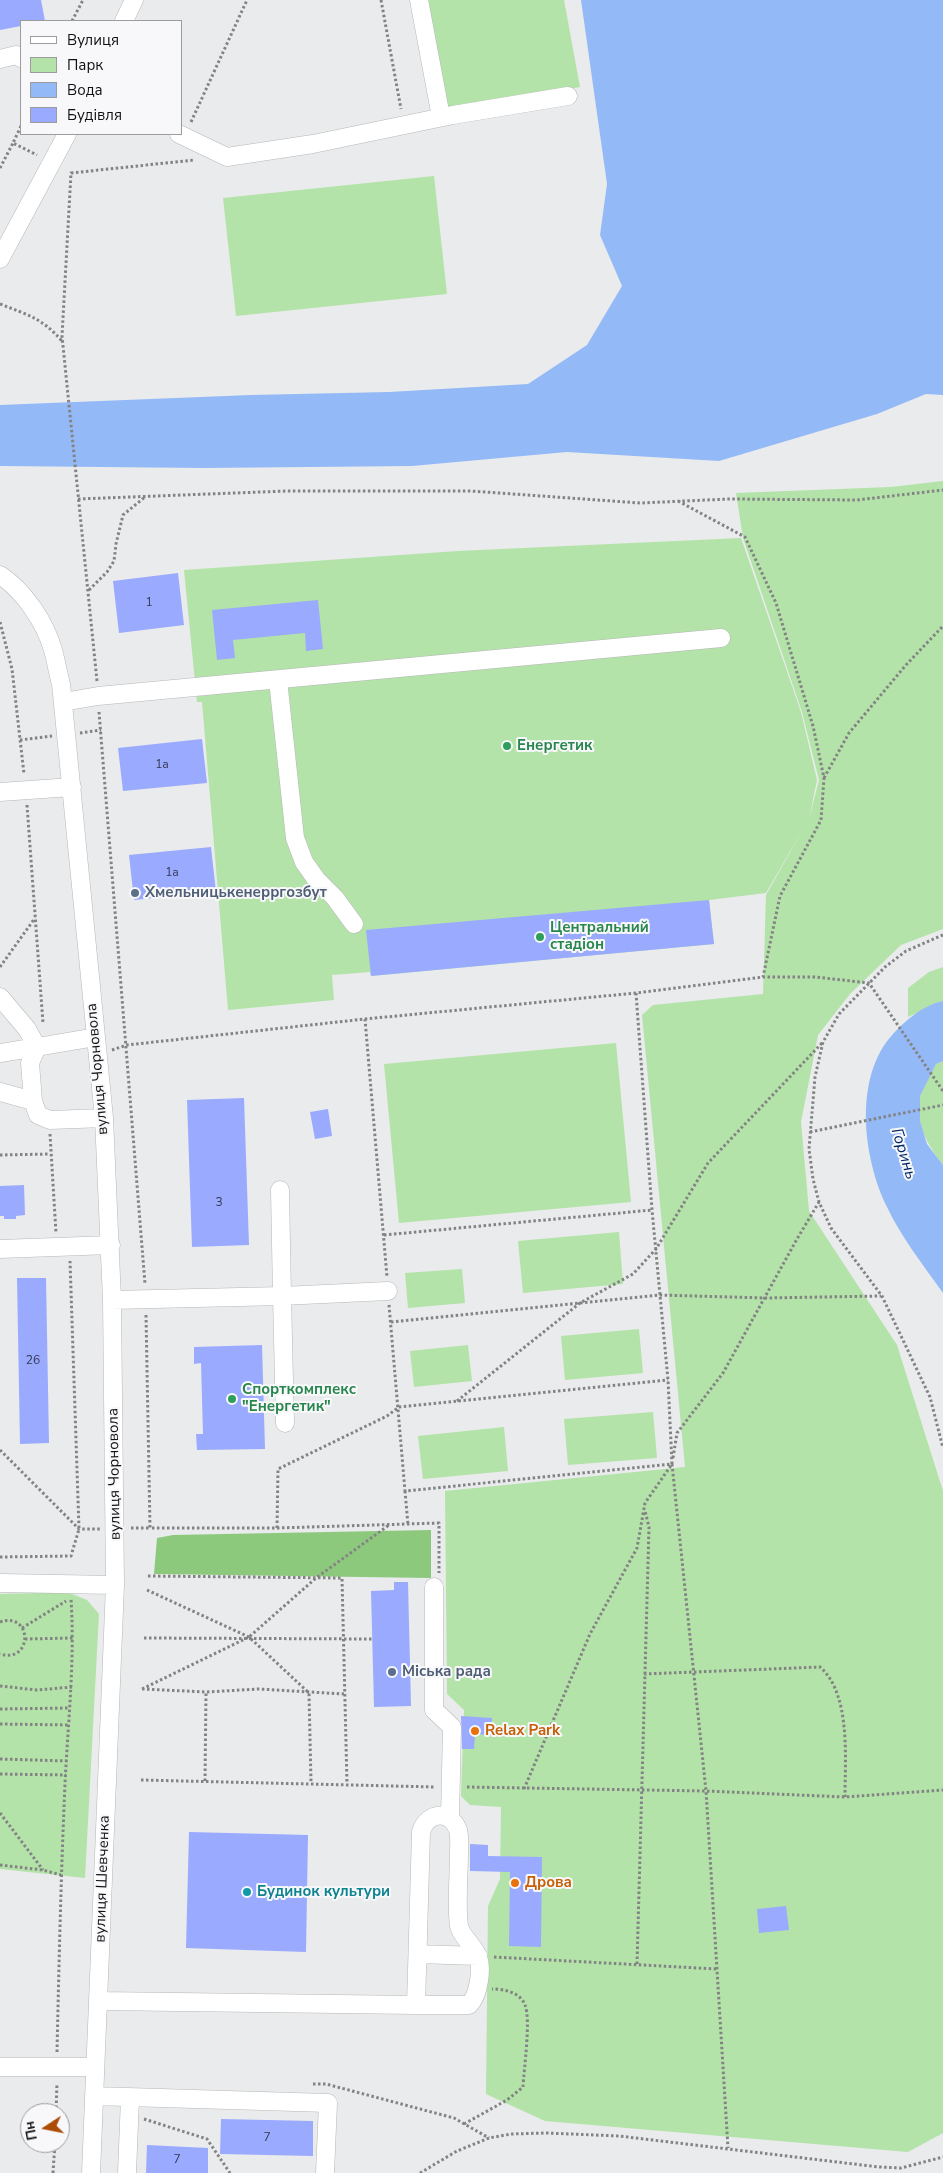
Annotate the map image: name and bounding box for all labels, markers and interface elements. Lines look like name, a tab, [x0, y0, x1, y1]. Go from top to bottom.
legend	[20, 20, 182, 135]
text: Вулиця	[67, 30, 119, 50]
text: Парк	[67, 55, 103, 75]
text: Вода	[67, 80, 103, 100]
text: Будівля	[67, 105, 122, 125]
house number: 1	[145, 596, 153, 610]
place label: Енергетик	[517, 737, 592, 755]
marker: Енергетик	[501, 740, 513, 752]
house number: 1а	[155, 758, 169, 772]
house number: 1а	[165, 866, 179, 880]
place label: Хмельницькенерргозбут	[145, 884, 327, 902]
marker: Хмельницькенерргозбут	[129, 887, 141, 899]
place label: Центральний стадіон	[550, 919, 649, 954]
marker: Центральний стадіон	[534, 931, 546, 943]
street label: вулиця Чорновола	[83, 1002, 113, 1136]
water label: Горинь	[886, 1126, 920, 1182]
house number: 3	[215, 1196, 223, 1210]
house number: 26	[26, 1354, 40, 1368]
place label: Спорткомплекс "Енергетик"	[242, 1381, 356, 1416]
marker: Спорткомплекс "Енергетик"	[226, 1393, 238, 1405]
street label: вулиця Чорновола	[105, 1408, 125, 1540]
place label: Міська рада	[402, 1663, 491, 1681]
marker: Міська рада	[386, 1666, 398, 1678]
place label: Relax Park	[485, 1722, 560, 1740]
marker: Relax Park	[469, 1725, 481, 1737]
street label: вулиця Шевченка	[92, 1815, 114, 1943]
place label: Дрова	[525, 1874, 572, 1892]
marker: Дрова	[509, 1877, 521, 1889]
place label: Будинок культури	[257, 1883, 390, 1901]
marker: Будинок культури	[241, 1886, 253, 1898]
north arrow	[20, 2103, 70, 2153]
text: Пн	[20, 2120, 42, 2142]
house number: 7	[263, 2131, 271, 2145]
house number: 7	[173, 2153, 181, 2167]

